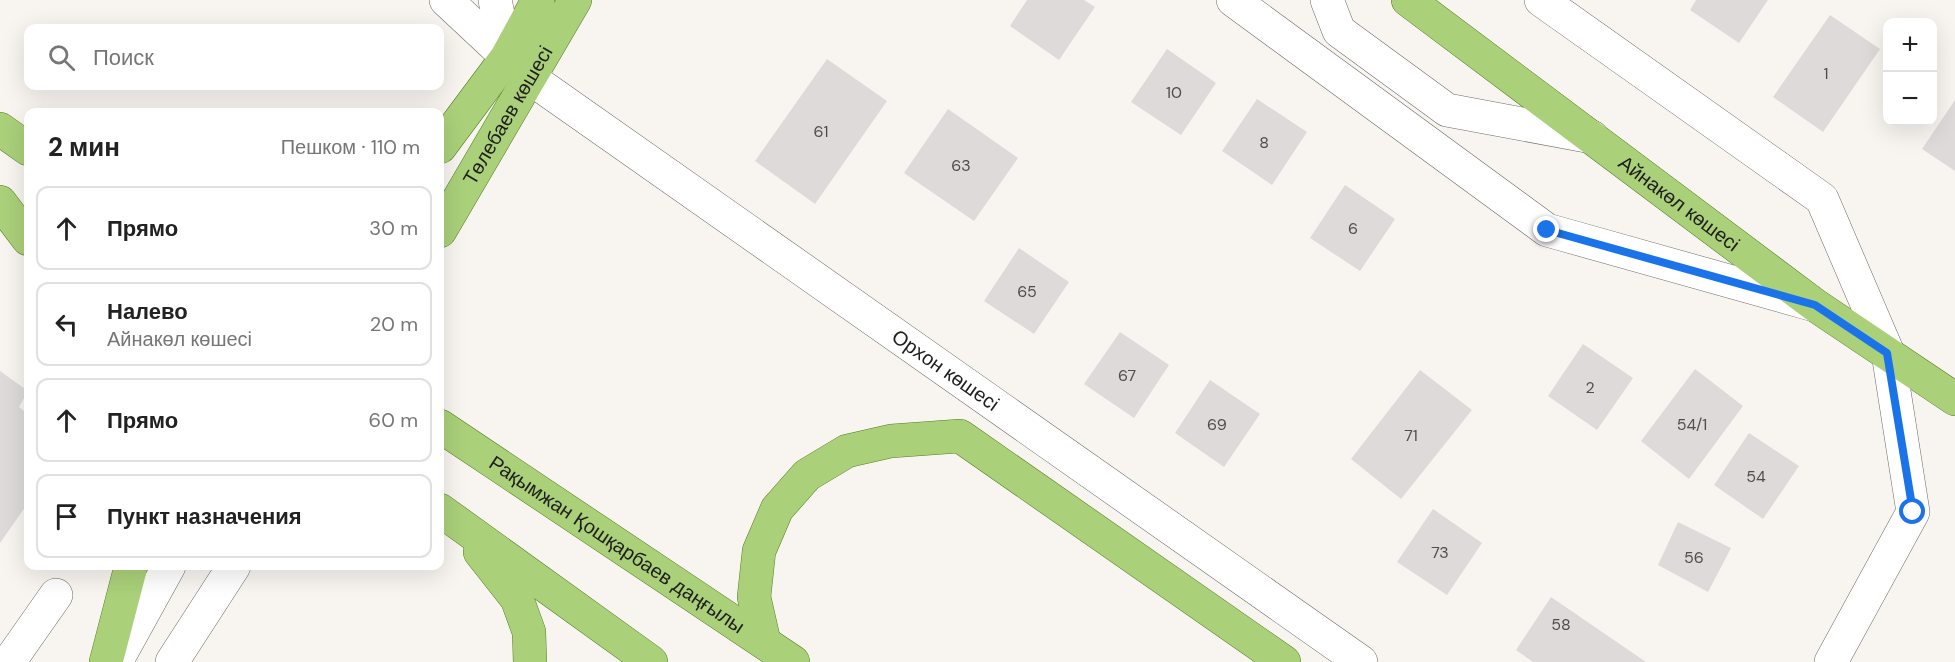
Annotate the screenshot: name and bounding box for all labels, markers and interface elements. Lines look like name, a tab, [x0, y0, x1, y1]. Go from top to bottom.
map controls	[1883, 18, 1937, 126]
button: +	[1883, 18, 1937, 72]
search box	[24, 24, 444, 90]
icon: search	[45, 41, 78, 74]
street label: Төлебаев көшесі	[457, 41, 558, 189]
text: Поиск	[93, 43, 154, 72]
house number: 1	[1824, 63, 1829, 84]
button: −	[1883, 72, 1937, 126]
house number: 10	[1166, 82, 1182, 103]
house number: 61	[813, 121, 829, 142]
text: 2 мин	[48, 130, 120, 164]
house number: 8	[1259, 132, 1269, 153]
text: Пешком · 110 m	[281, 134, 420, 160]
street label: Айнакөл көшесі	[1613, 149, 1745, 257]
house number: 63	[951, 155, 971, 176]
icon: ahead	[50, 212, 83, 245]
text: Прямо	[107, 214, 178, 243]
text: 30 m	[369, 215, 418, 241]
route end	[1533, 216, 1559, 242]
house number: 6	[1348, 218, 1358, 239]
house number: 65	[1017, 281, 1037, 302]
text: Налево	[107, 297, 188, 326]
icon: left	[50, 308, 83, 341]
text: 20 m	[370, 311, 418, 337]
street label: Орхон көшесі	[887, 323, 1004, 417]
text: Айнакөл көшесі	[107, 326, 252, 352]
house number: 67	[1118, 365, 1136, 386]
house number: 2	[1585, 377, 1595, 398]
icon: ahead	[50, 404, 83, 437]
text: Прямо	[107, 406, 178, 435]
text: 60 m	[369, 407, 418, 433]
house number: 69	[1207, 414, 1227, 435]
house number: 54/1	[1677, 414, 1707, 435]
house number: 71	[1404, 425, 1418, 446]
street label: Рақымжан Қошқарбаев даңғылы	[484, 450, 750, 639]
house number: 54	[1746, 466, 1766, 487]
route start	[1899, 498, 1925, 524]
icon: arrive	[50, 500, 83, 533]
text: Пункт назначения	[107, 502, 302, 531]
house number: 73	[1431, 542, 1449, 563]
house number: 56	[1684, 547, 1704, 568]
house number: 58	[1551, 614, 1571, 635]

